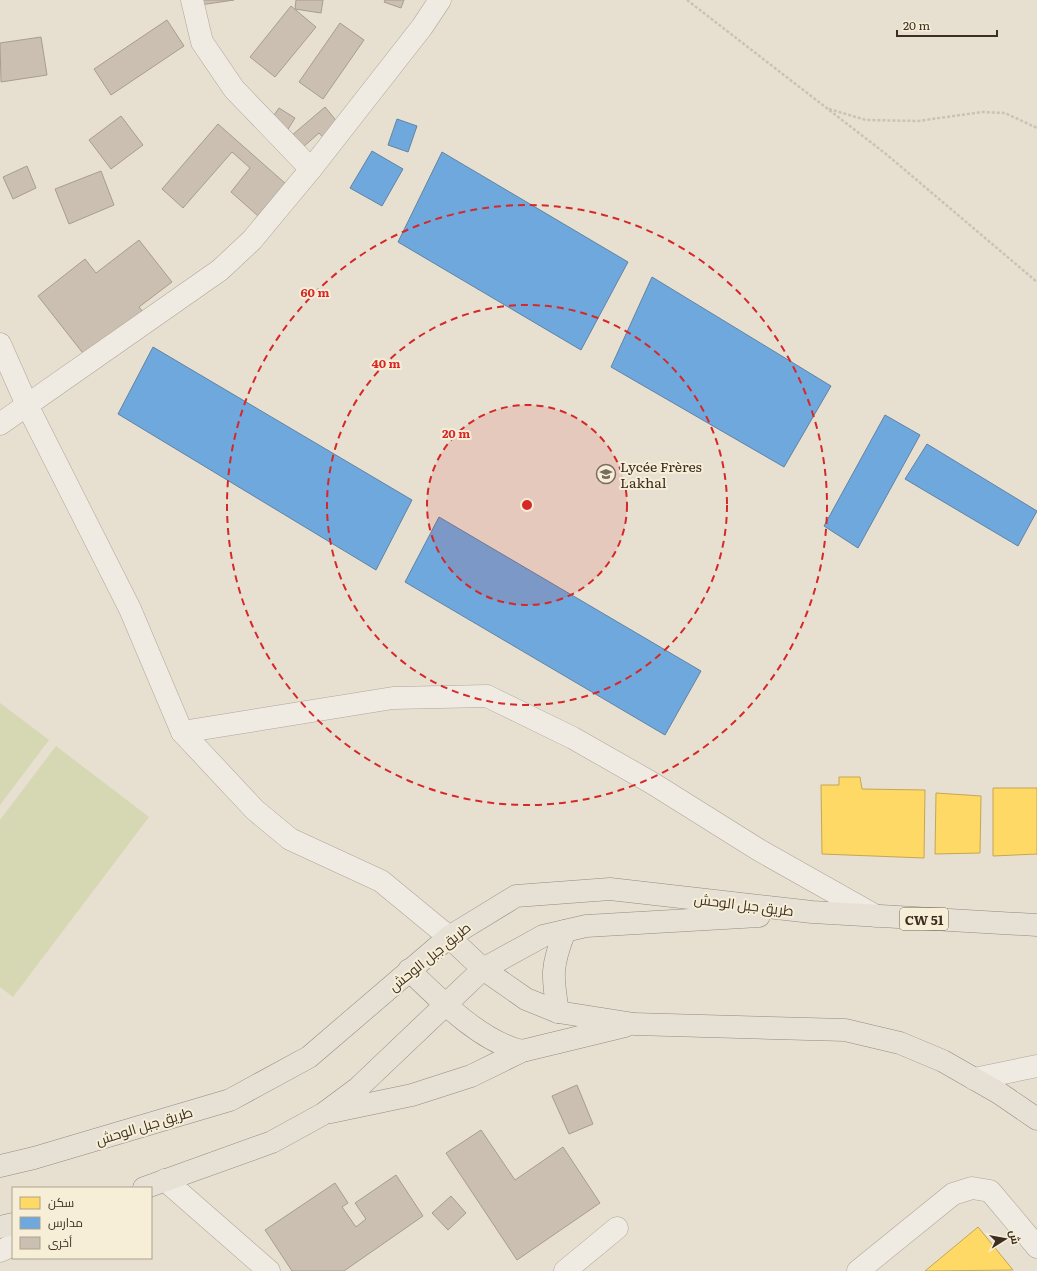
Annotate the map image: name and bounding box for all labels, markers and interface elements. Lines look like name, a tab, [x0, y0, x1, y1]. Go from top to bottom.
scale bar	[897, 12, 997, 38]
text: 20 m	[903, 16, 930, 34]
text: 60 m	[301, 283, 329, 301]
text: 40 m	[372, 354, 401, 372]
text: 20 m	[442, 424, 470, 442]
place label: Lycée Frères Lakhal	[620, 456, 702, 492]
school or university icon: Lycée Frères Lakhal	[595, 463, 617, 485]
centre of rings	[520, 498, 534, 512]
street label: طريق جبل الوحش	[693, 888, 795, 920]
road number: CW 51	[900, 908, 948, 930]
street label: طريق جبل الوحش	[384, 917, 474, 995]
street label: طريق جبل الوحش	[93, 1101, 195, 1149]
legend	[12, 1187, 152, 1259]
text: سكن	[48, 1193, 74, 1211]
text: مدارس	[48, 1213, 83, 1231]
north arrow	[985, 1219, 1025, 1259]
text: ش	[1007, 1228, 1025, 1245]
text: أخرى	[48, 1233, 72, 1251]

